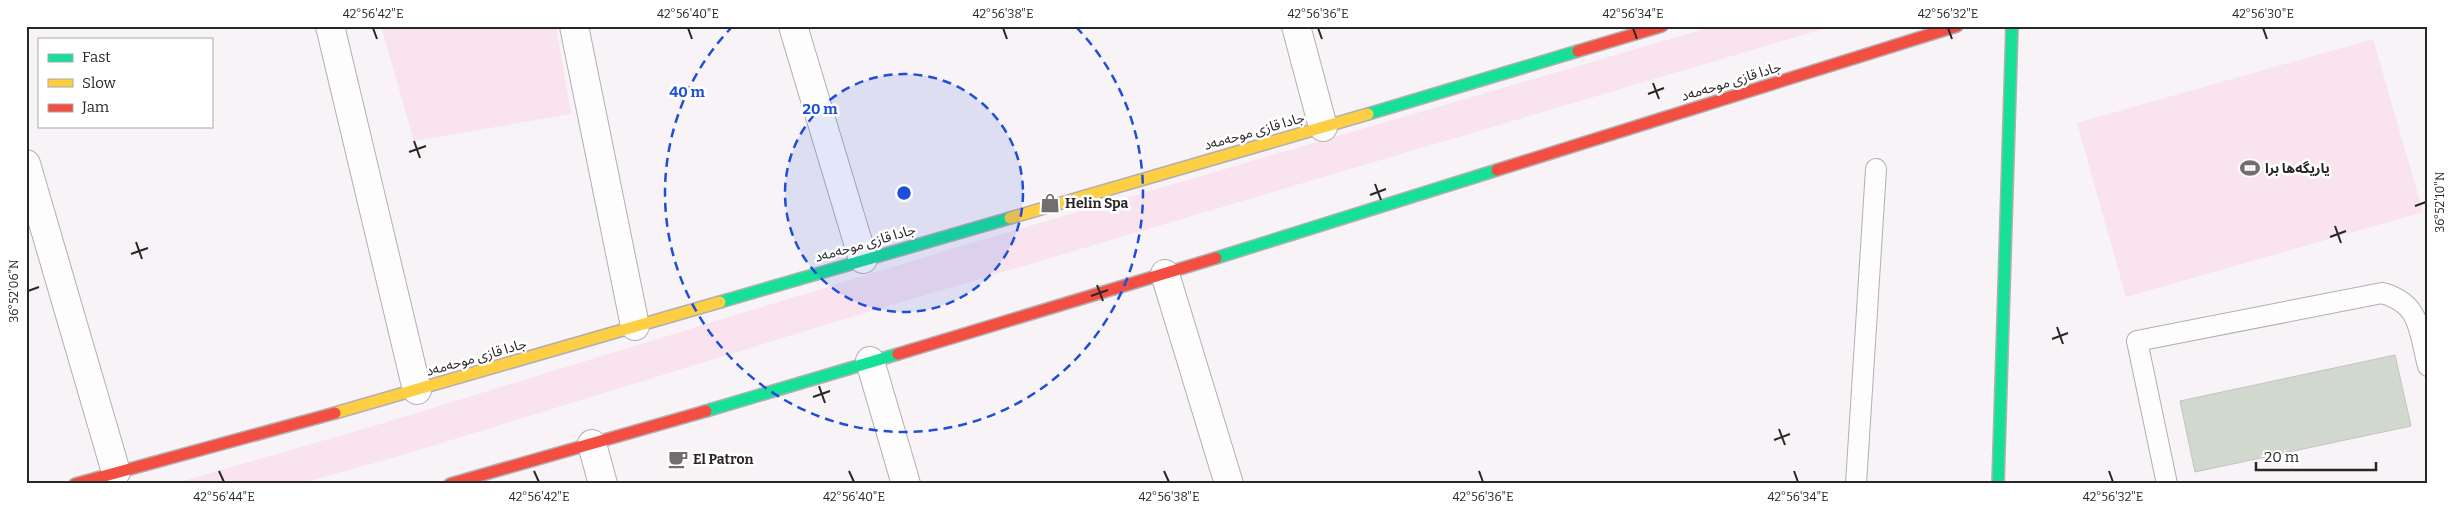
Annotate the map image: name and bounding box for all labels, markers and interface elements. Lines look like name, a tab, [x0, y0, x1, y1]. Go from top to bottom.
text: 42°56'42"E	[343, 7, 403, 21]
text: 42°56'40"E	[657, 7, 719, 21]
text: 42°56'38"E	[973, 7, 1033, 21]
text: 42°56'36"E	[1287, 7, 1349, 21]
text: 42°56'34"E	[1602, 7, 1664, 21]
text: 42°56'32"E	[1918, 7, 1978, 21]
text: 42°56'30"E	[2232, 7, 2294, 21]
legend	[38, 38, 212, 128]
text: Fast	[82, 48, 111, 66]
street label: جادا قازی موحەمەد	[1679, 58, 1783, 105]
text: Slow	[82, 74, 117, 92]
text: 40 m	[669, 83, 706, 101]
text: Jam	[81, 98, 110, 116]
text: 20 m	[803, 100, 838, 118]
street label: جادا قازی موحەمەد	[1202, 109, 1306, 154]
sports icon: یاریگەها برا	[2239, 157, 2261, 179]
place label: یاریگەها برا	[2265, 160, 2330, 177]
text: 36°52'10"N	[2433, 171, 2447, 233]
centre of rings	[895, 184, 913, 202]
shop icon: Helin Spa	[1039, 192, 1061, 214]
place label: Helin Spa	[1065, 195, 1129, 212]
street label: جادا قازی موحەمەد	[813, 221, 917, 266]
text: 36°52'06"N	[7, 259, 21, 323]
street label: جادا قازی موحەمەد	[424, 335, 528, 380]
scale bar	[2256, 440, 2376, 472]
cafe icon: El Patron	[667, 448, 689, 470]
text: 20 m	[2264, 448, 2300, 466]
place label: El Patron	[693, 451, 753, 468]
text: 42°56'44"E	[193, 490, 255, 504]
text: 42°56'42"E	[509, 490, 569, 504]
text: 42°56'40"E	[823, 490, 885, 504]
text: 42°56'38"E	[1139, 490, 1199, 504]
text: 42°56'36"E	[1452, 490, 1514, 504]
text: 42°56'34"E	[1767, 490, 1829, 504]
text: 42°56'32"E	[2083, 490, 2143, 504]

